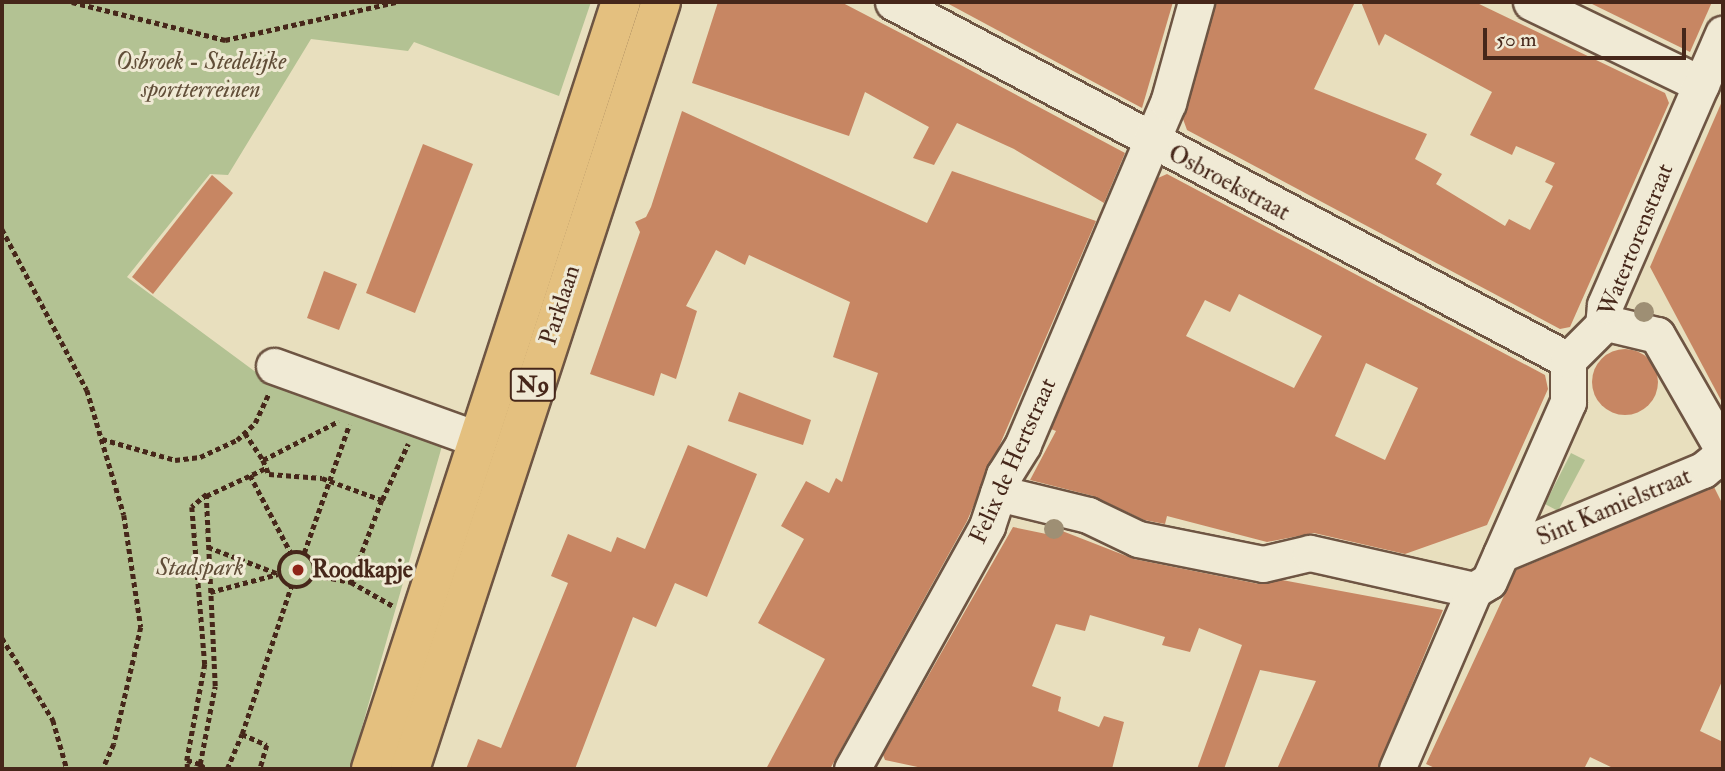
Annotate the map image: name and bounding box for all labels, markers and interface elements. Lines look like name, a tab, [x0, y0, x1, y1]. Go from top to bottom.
scale bar	[1487, 14, 1690, 58]
text: 50 m	[1496, 26, 1537, 53]
park label: Osbroek - Stedelijke sportterreinen	[116, 48, 286, 104]
street label: Osbroekstraat	[1163, 139, 1295, 227]
street label: Watertorenstraat	[1592, 160, 1680, 320]
street label: Parklaan	[534, 262, 586, 348]
road number: N9	[508, 366, 558, 404]
street label: Felix de Hertstraat	[964, 374, 1062, 548]
street label: Sint Kamielstraat	[1532, 462, 1696, 552]
park label: Stadspark	[156, 554, 244, 582]
place label: Roodkapje	[312, 556, 413, 584]
marker: Roodkapje	[290, 562, 306, 578]

